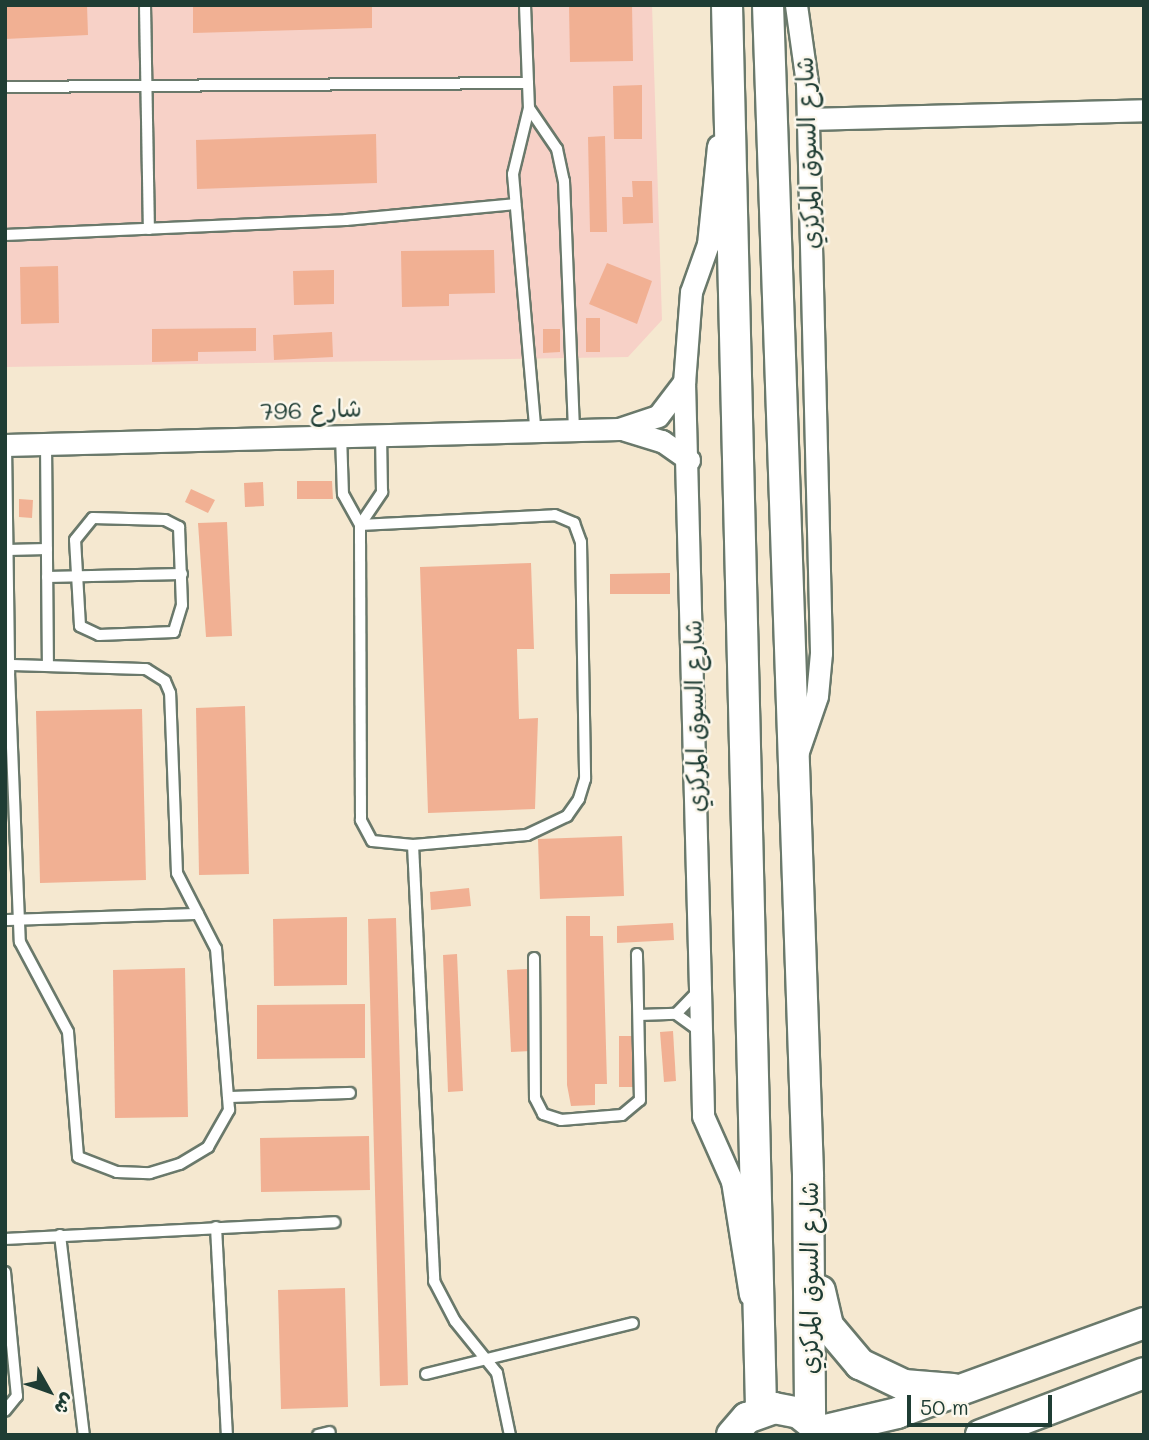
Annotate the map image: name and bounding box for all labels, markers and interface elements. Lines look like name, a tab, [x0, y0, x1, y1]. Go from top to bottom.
street label: شارع السوق المركزي	[789, 56, 825, 250]
street label: شارع 796	[260, 393, 362, 425]
street label: شارع السوق المركزي	[678, 619, 710, 813]
street label: شارع السوق المركزي	[795, 1182, 823, 1374]
north arrow	[14, 1356, 84, 1426]
scale bar	[911, 1380, 1056, 1424]
text: ش	[49, 1389, 82, 1421]
text: 50 m	[920, 1393, 969, 1420]

